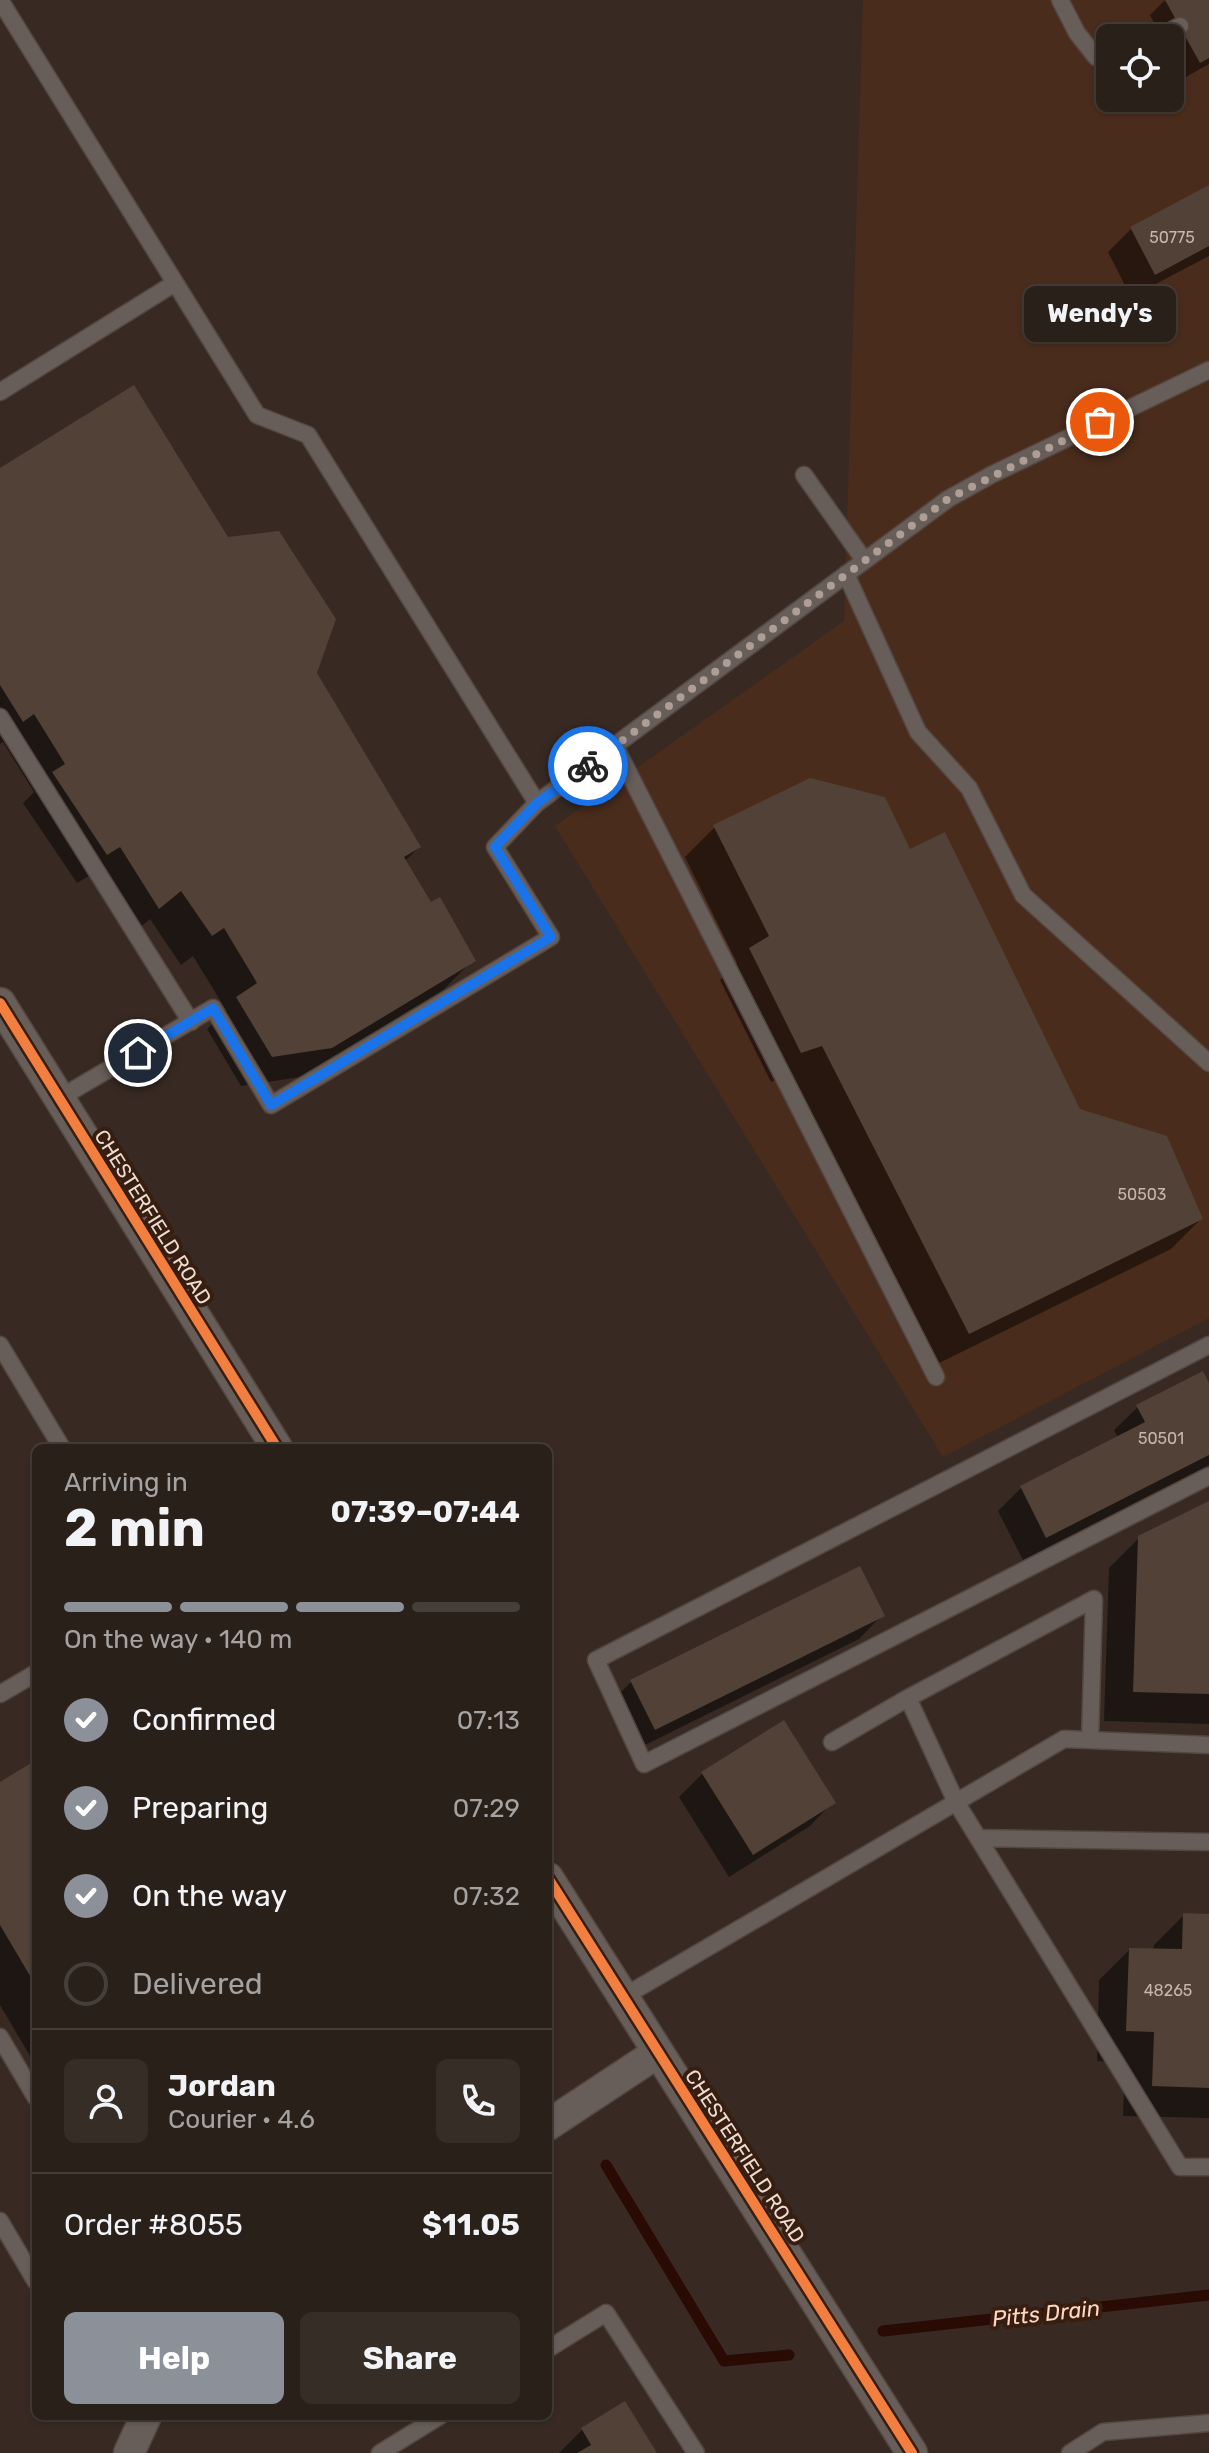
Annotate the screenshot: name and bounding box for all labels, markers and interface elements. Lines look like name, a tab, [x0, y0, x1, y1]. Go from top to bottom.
map controls	[1096, 24, 1184, 112]
button: locate	[1096, 24, 1184, 112]
house number: 50775	[1149, 228, 1195, 247]
callout: Wendy's	[1024, 286, 1176, 342]
text: Wendy's	[1047, 298, 1153, 329]
pin	[1066, 388, 1134, 456]
icon: bag	[1078, 400, 1122, 444]
courier	[548, 726, 628, 806]
icon: bike	[566, 744, 610, 788]
pin	[104, 1019, 172, 1087]
icon: home	[116, 1031, 160, 1075]
street label: CHESTERFIELD ROAD	[89, 1125, 217, 1309]
house number: 50503	[1118, 1185, 1166, 1204]
house number: 50501	[1138, 1429, 1184, 1448]
text: Arriving in	[64, 1467, 188, 1498]
text: 07:39–07:44	[331, 1494, 520, 1530]
text: 2 min	[64, 1497, 205, 1559]
text: On the way · 140 m	[64, 1624, 292, 1655]
icon: check	[64, 1698, 108, 1742]
text: Confirmed	[132, 1702, 276, 1738]
text: 07:13	[457, 1705, 520, 1736]
icon: check	[64, 1786, 108, 1830]
text: Preparing	[132, 1790, 268, 1826]
text: 07:29	[453, 1793, 520, 1824]
icon: check	[64, 1874, 108, 1918]
text: On the way	[132, 1878, 287, 1914]
text: 07:32	[453, 1881, 520, 1912]
text: Delivered	[132, 1966, 263, 2002]
house number: 48265	[1144, 1981, 1192, 2000]
button: person	[64, 2059, 148, 2143]
button: phone	[436, 2059, 520, 2143]
street label: CHESTERFIELD ROAD	[680, 2065, 810, 2247]
text: Jordan	[168, 2068, 276, 2104]
text: Courier · 4.6	[168, 2104, 315, 2135]
text: Order #8055	[64, 2207, 243, 2243]
text: $11.05	[422, 2207, 520, 2243]
water label: Pitts Drain	[991, 2294, 1101, 2333]
button: Help	[64, 2312, 284, 2404]
button: Share	[300, 2312, 520, 2404]

